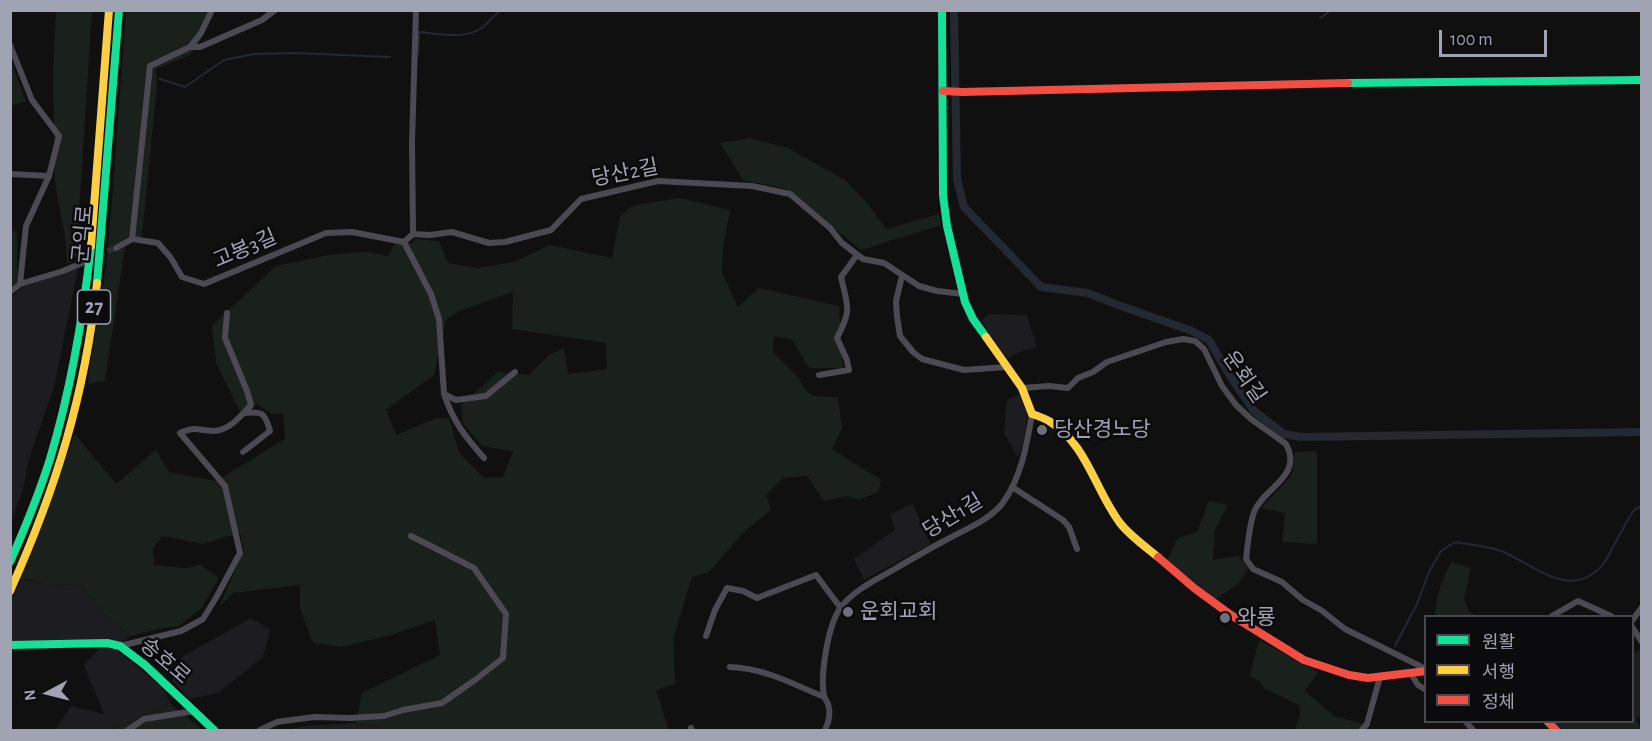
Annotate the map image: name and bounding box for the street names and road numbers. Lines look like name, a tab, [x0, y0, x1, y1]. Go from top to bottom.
street label: 당산2길	[589, 154, 661, 192]
street label: 군익로	[68, 204, 98, 264]
street label: 고봉3길	[209, 224, 281, 274]
road number: 27	[78, 290, 110, 324]
street label: 운회길	[1217, 346, 1271, 408]
street label: 당산1길	[919, 488, 987, 544]
street label: 송호로	[135, 632, 195, 690]

